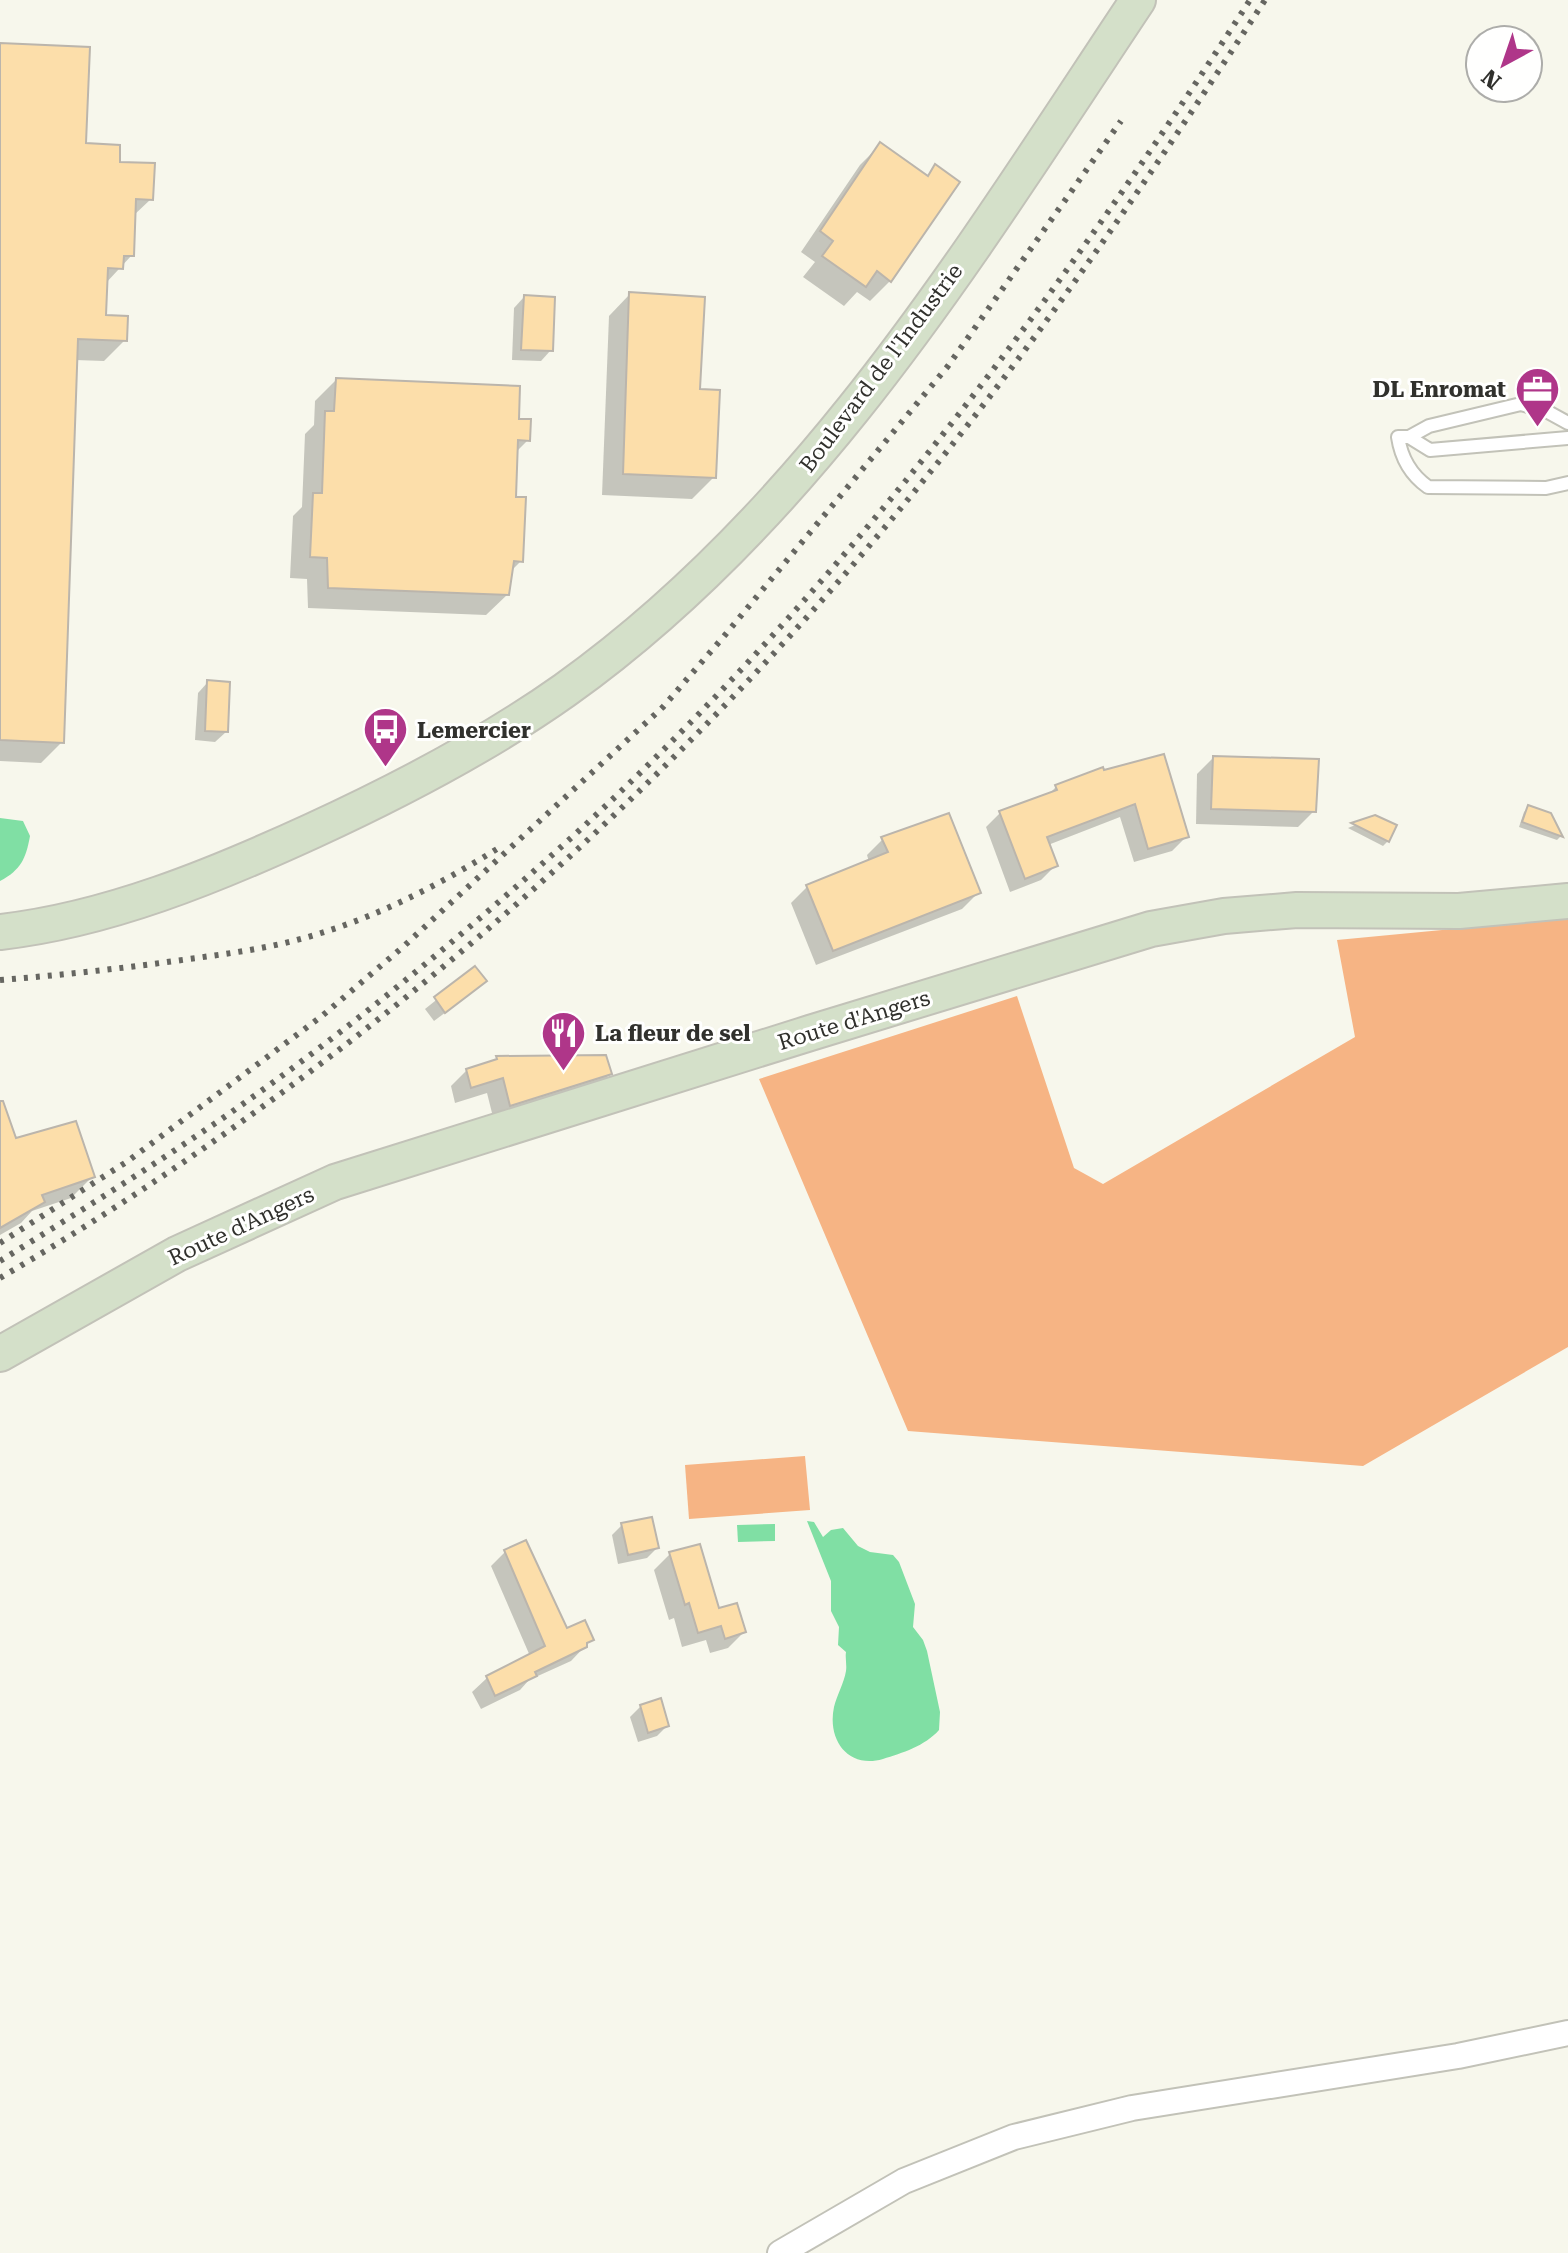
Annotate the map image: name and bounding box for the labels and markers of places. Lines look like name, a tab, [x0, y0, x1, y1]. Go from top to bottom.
office icon: DL Enromat	[1513, 365, 1561, 428]
place label: DL Enromat	[1373, 377, 1506, 402]
bus stop icon: Lemercier	[362, 706, 410, 769]
place label: Lemercier	[417, 718, 531, 743]
restaurant icon: La fleur de sel	[540, 1009, 588, 1072]
place label: La fleur de sel	[595, 1021, 751, 1046]

